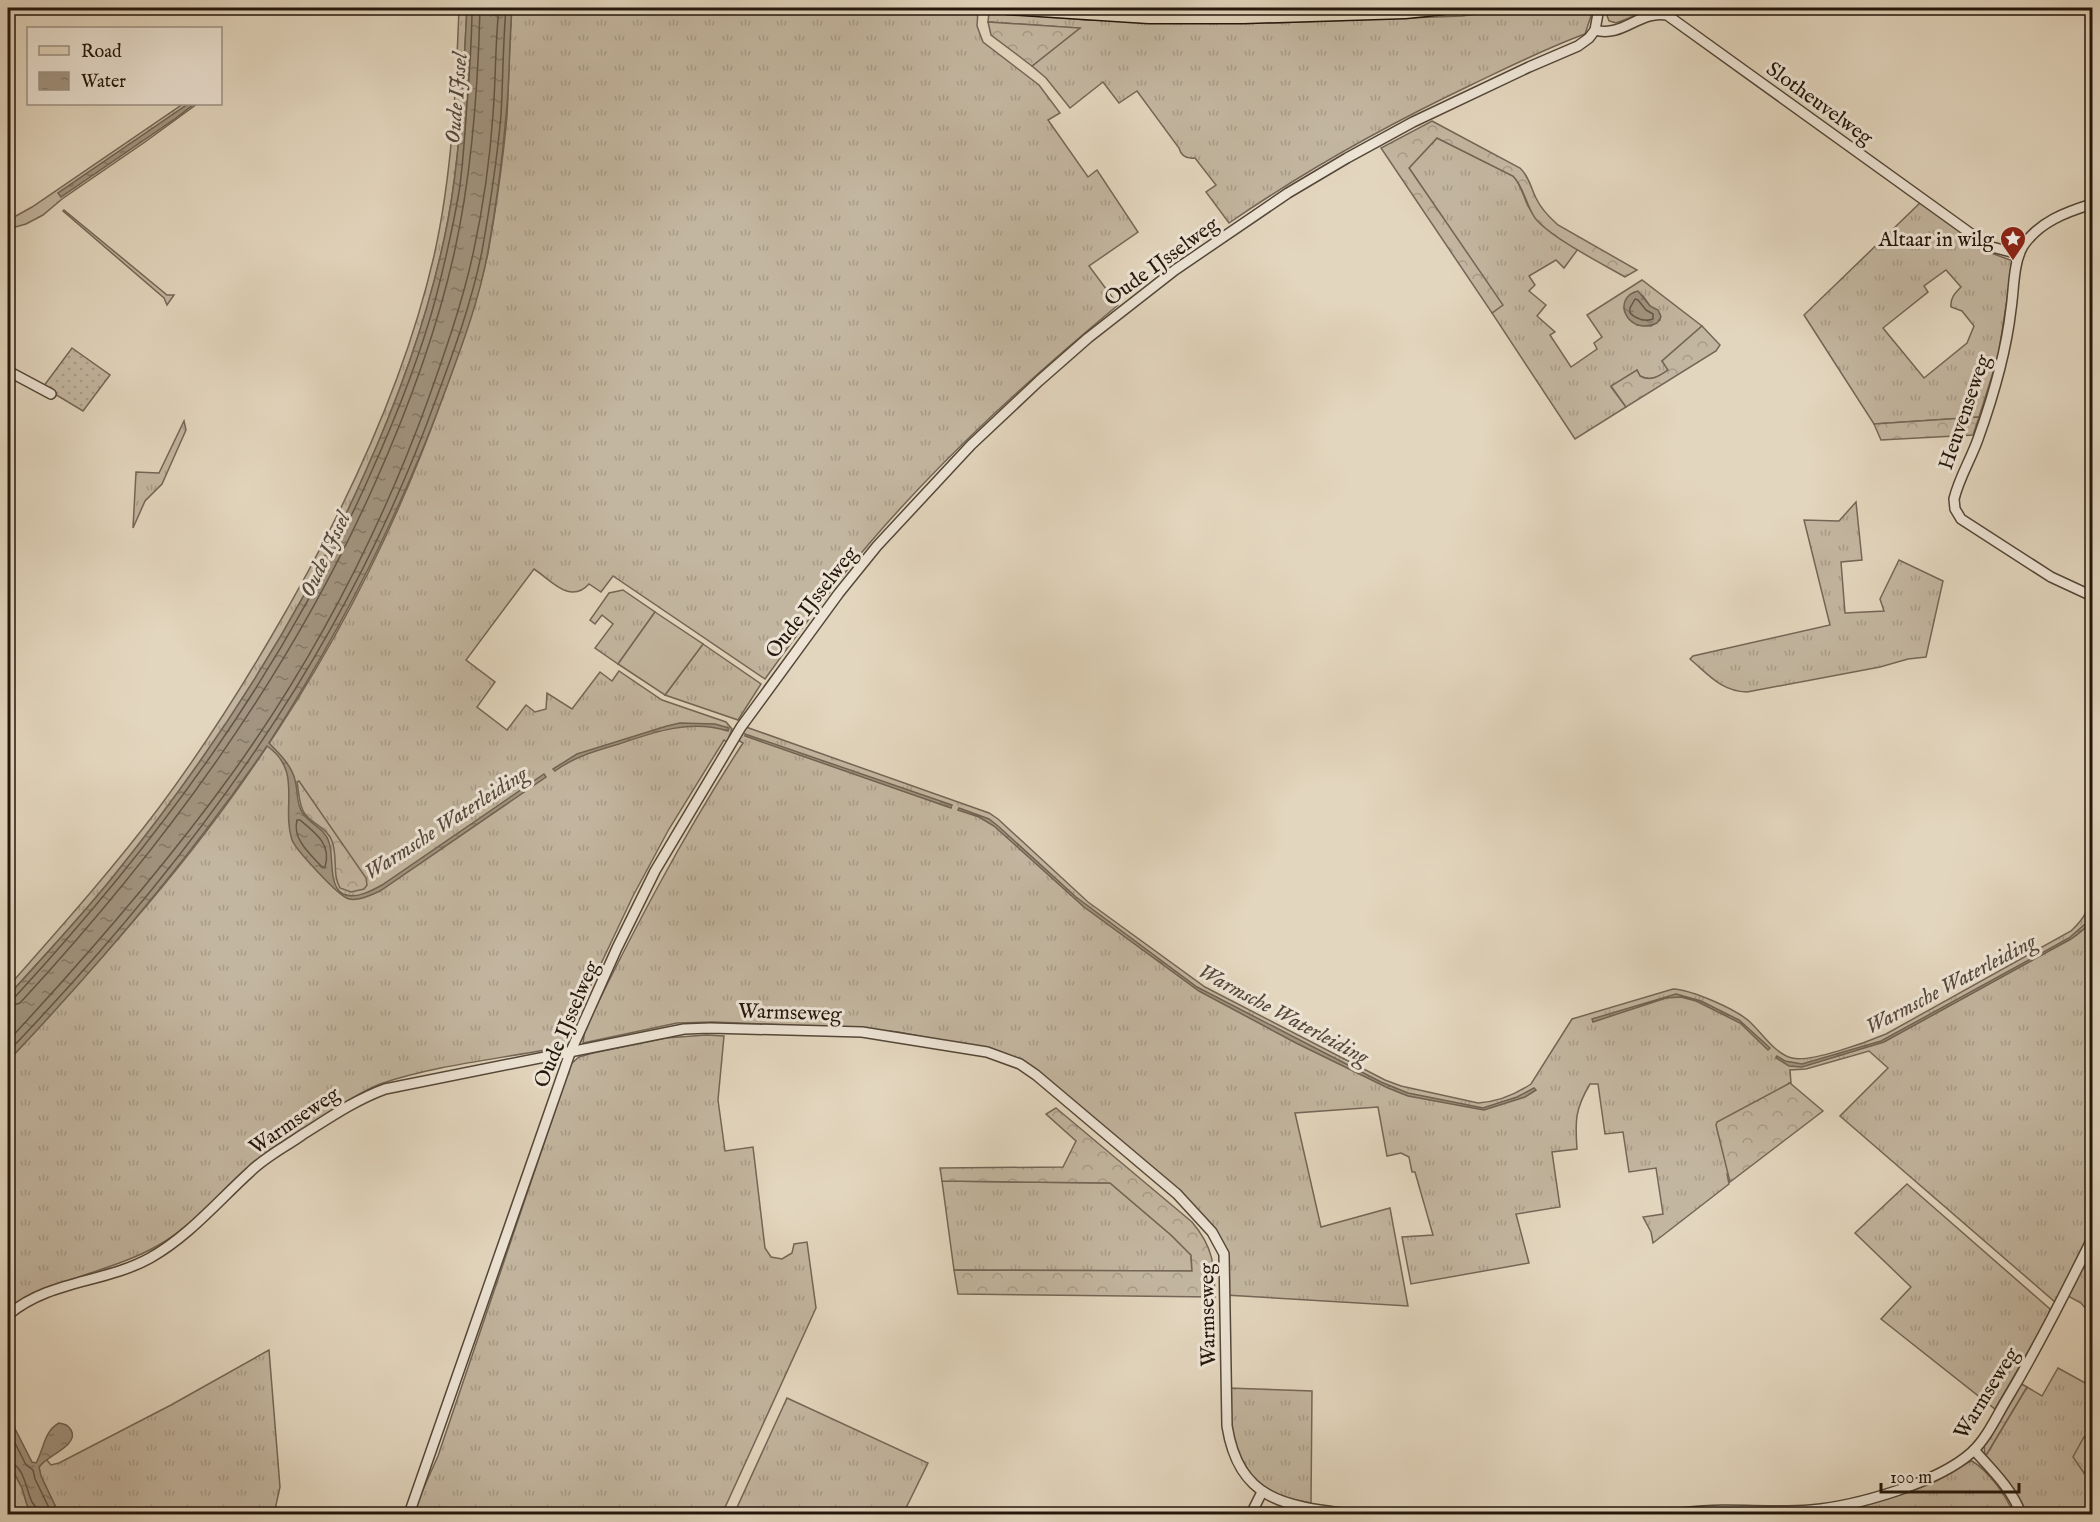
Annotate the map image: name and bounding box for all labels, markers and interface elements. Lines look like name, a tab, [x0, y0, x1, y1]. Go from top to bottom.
legend	[27, 27, 222, 105]
text: Road	[81, 41, 122, 64]
water label: Oude IJssel	[439, 50, 475, 145]
street label: Slotheuvelweg	[1760, 56, 1878, 152]
text: Water	[81, 71, 126, 94]
street label: Oude IJsselweg	[1099, 211, 1225, 313]
place icon: Altaar in wilg	[1998, 224, 2028, 262]
place label: Altaar in wilg	[1877, 227, 1995, 254]
street label: Heuvenseweg	[1933, 351, 1998, 474]
water label: Oude IJssel	[294, 506, 358, 602]
street label: Oude IJsselweg	[760, 541, 865, 665]
water label: Warmsche Waterleiding	[359, 759, 535, 887]
water label: Warmsche Waterleiding	[1861, 927, 2043, 1042]
street label: Oude IJsselweg	[529, 957, 606, 1092]
water label: Warmsche Waterleiding	[1193, 958, 1375, 1072]
street label: Warmseweg	[738, 998, 843, 1029]
street label: Warmseweg	[244, 1081, 346, 1161]
street label: Warmseweg	[1194, 1262, 1223, 1367]
street label: Warmseweg	[1948, 1342, 2026, 1445]
scale bar	[1881, 1456, 2019, 1494]
text: 100 m	[1890, 1467, 1932, 1490]

